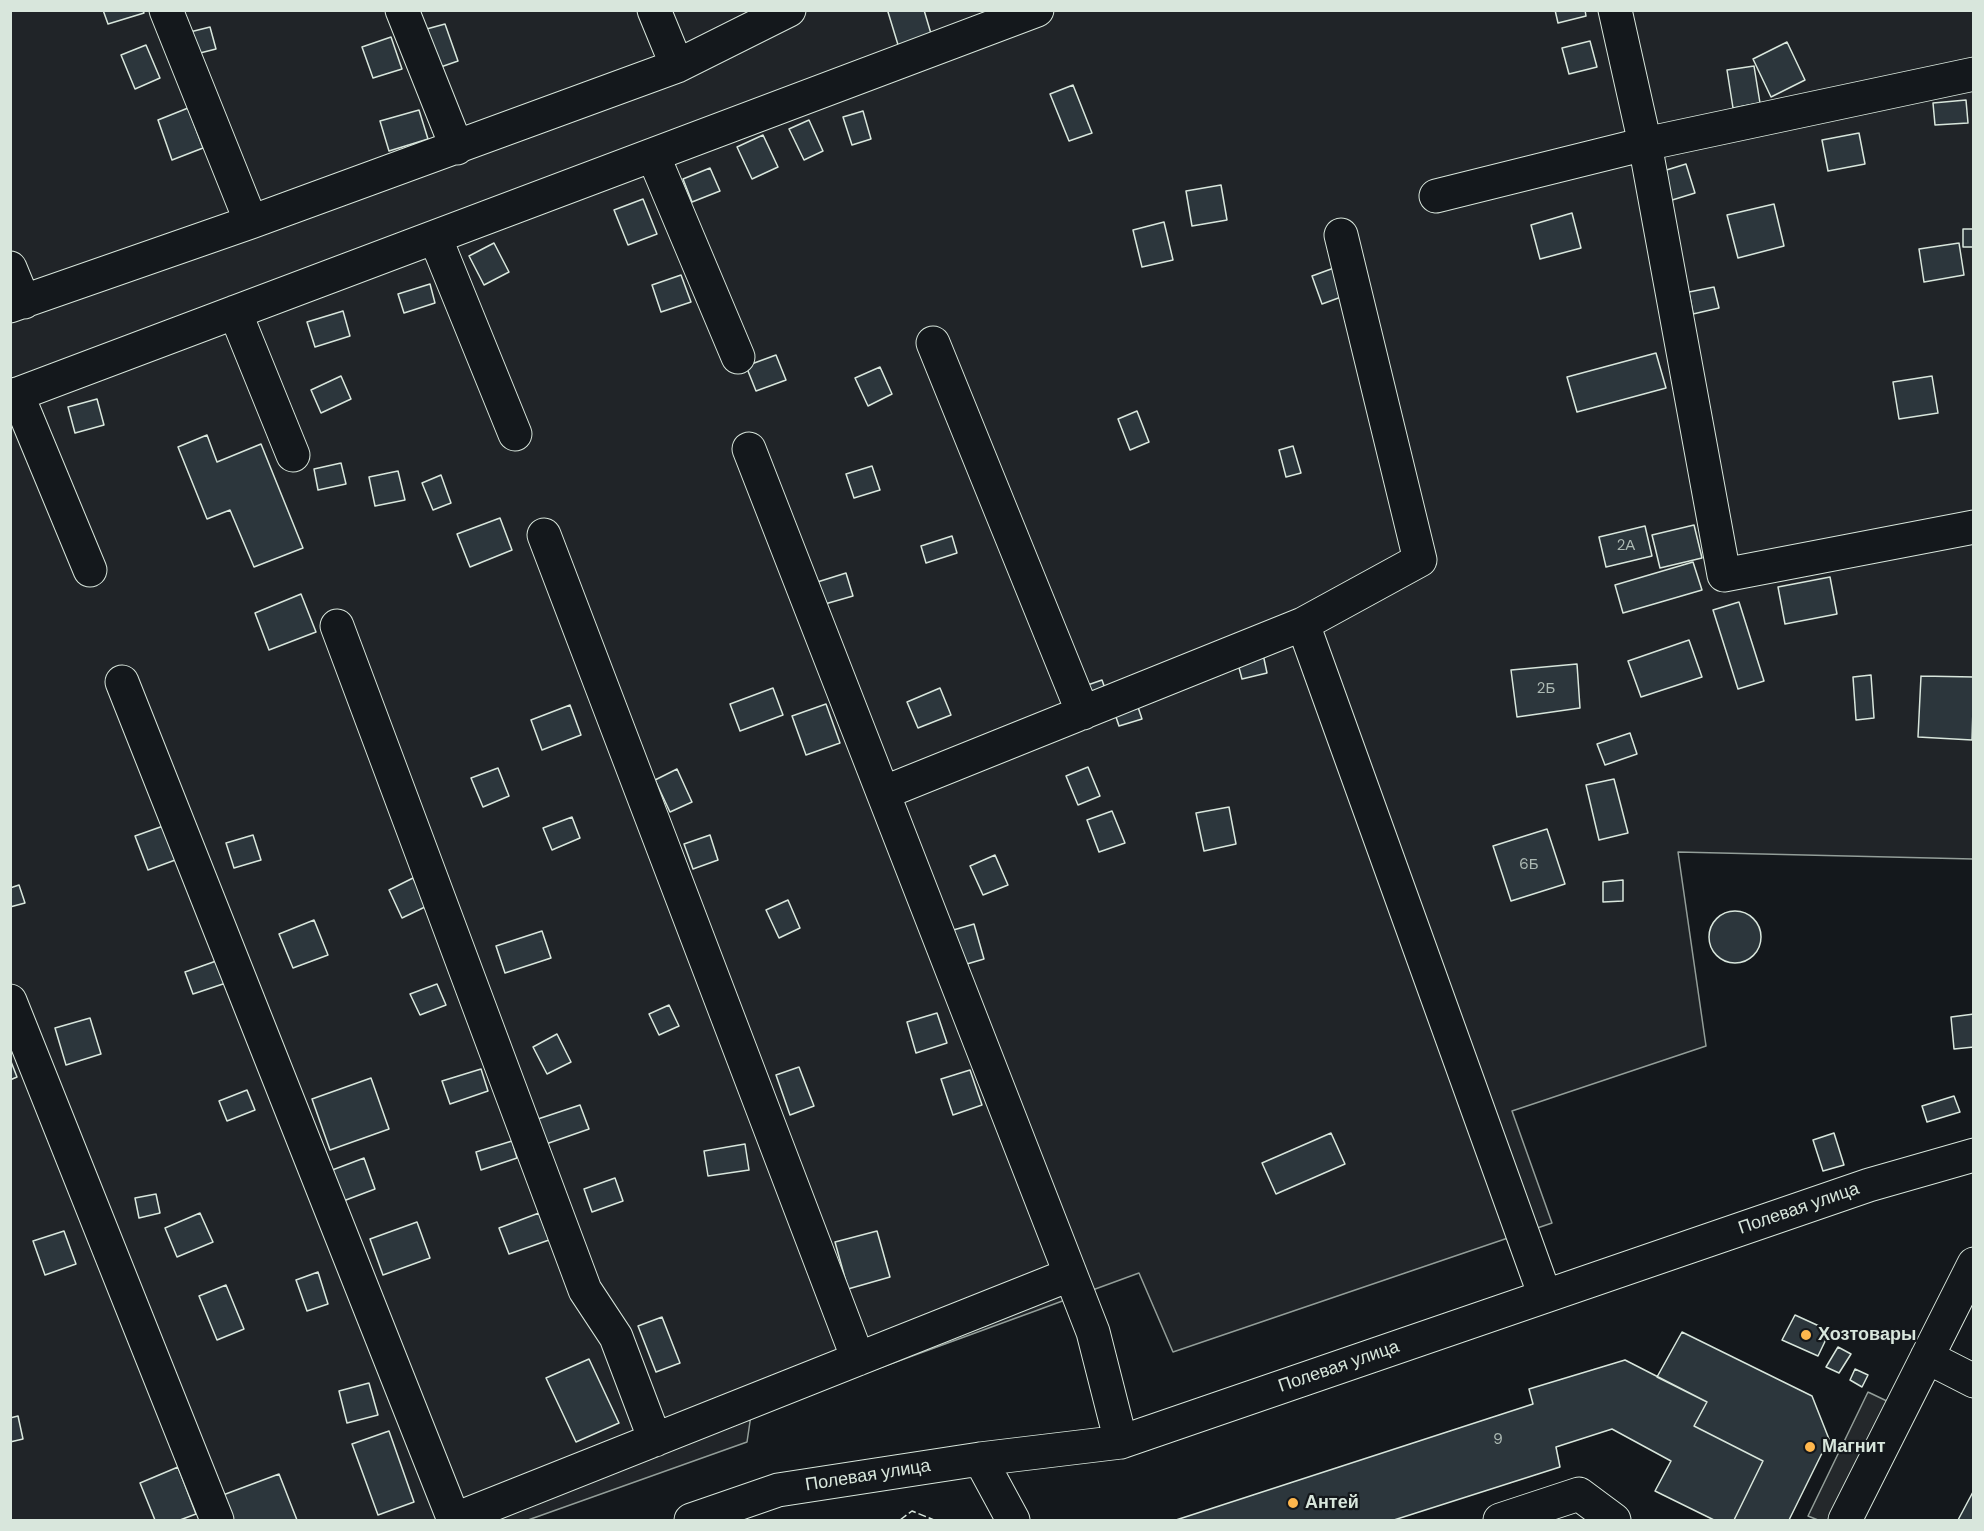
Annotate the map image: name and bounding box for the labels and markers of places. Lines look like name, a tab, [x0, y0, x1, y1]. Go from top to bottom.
place label: Хозтовары	[1818, 1324, 1916, 1346]
marker: Хозтовары	[1799, 1328, 1813, 1342]
place label: Магнит	[1822, 1436, 1885, 1458]
marker: Магнит	[1803, 1440, 1817, 1454]
place label: Антей	[1305, 1492, 1359, 1514]
marker: Антей	[1286, 1496, 1300, 1510]

